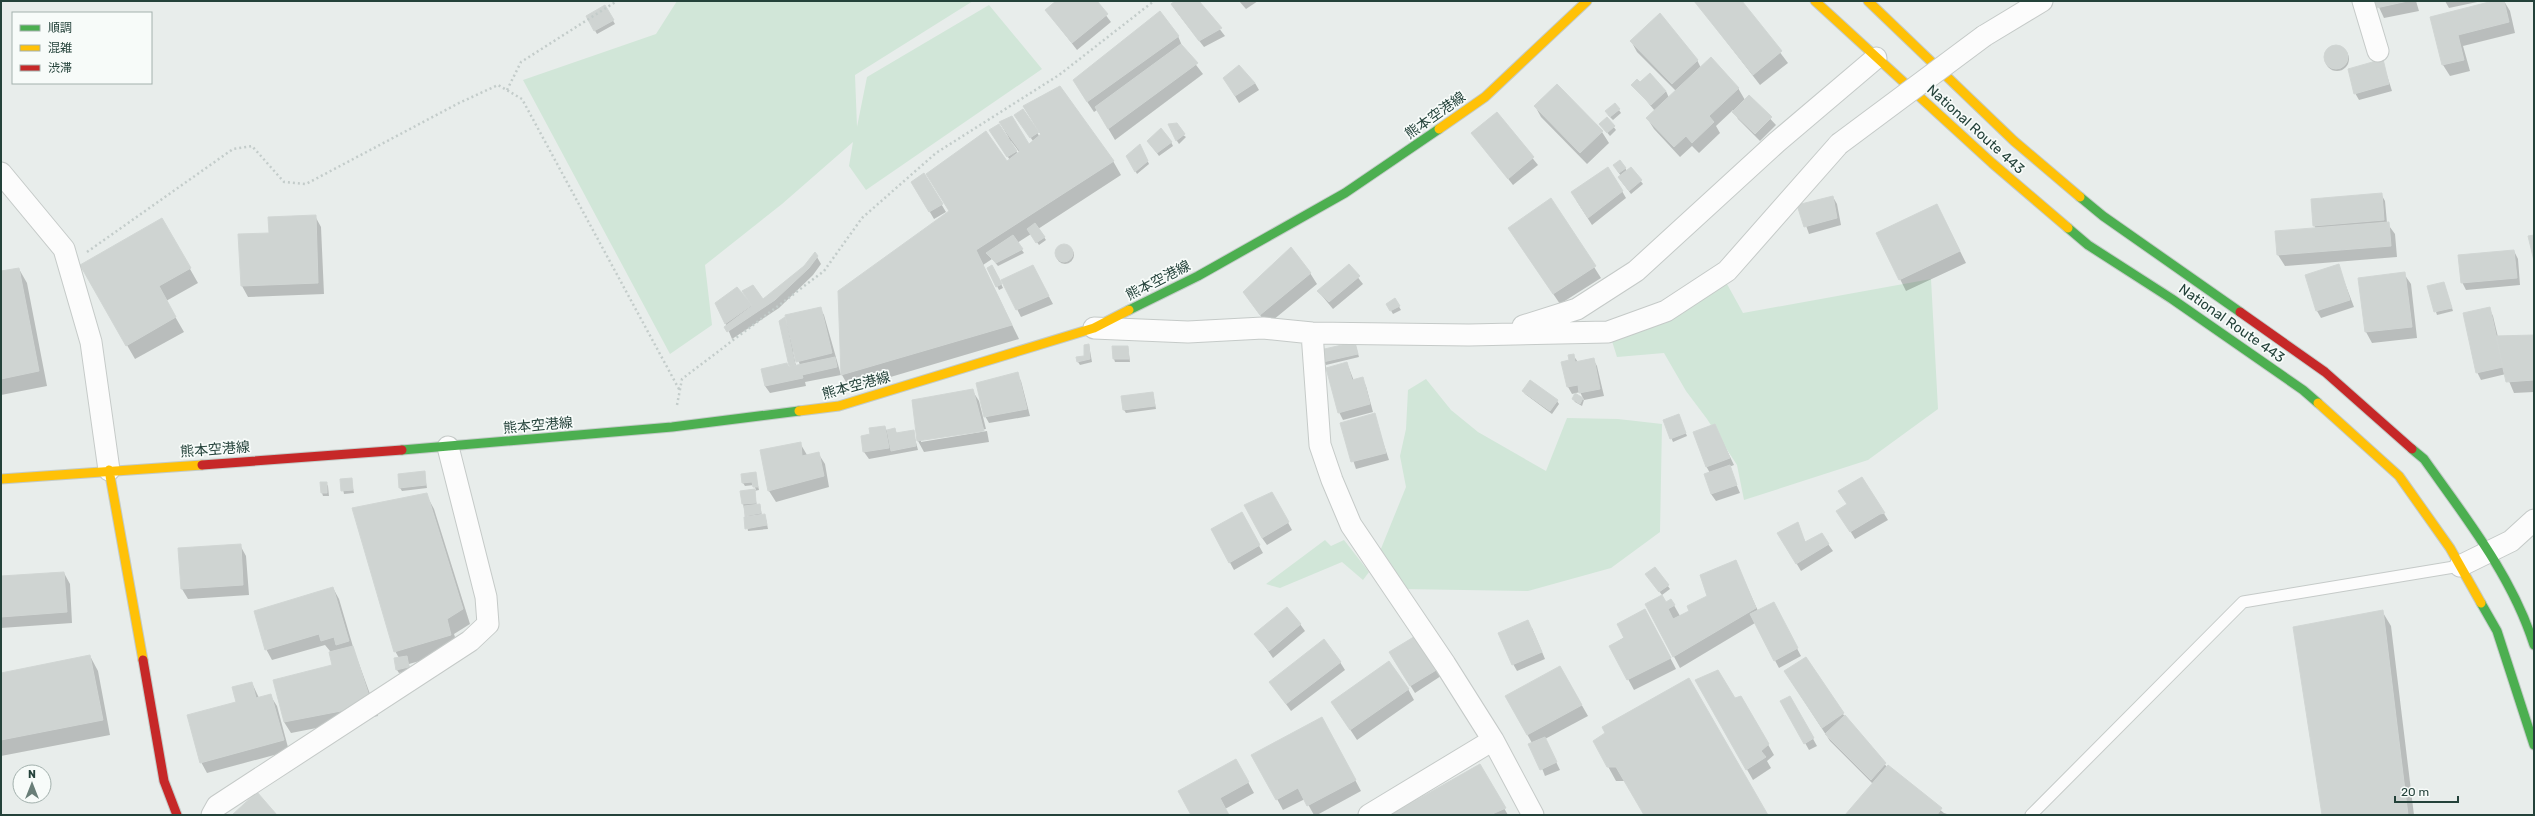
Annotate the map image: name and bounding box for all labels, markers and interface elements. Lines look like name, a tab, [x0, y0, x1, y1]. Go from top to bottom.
legend	[12, 12, 152, 84]
text: 順調	[48, 21, 72, 35]
text: 混雑	[48, 41, 72, 55]
text: 渋滞	[48, 61, 72, 75]
street label: National Route 443	[1923, 81, 2028, 178]
street label: 熊本空港線	[1402, 88, 1469, 142]
street label: 熊本空港線	[1123, 257, 1193, 304]
street label: National Route 443	[2175, 280, 2288, 366]
street label: 熊本空港線	[820, 368, 892, 403]
street label: 熊本空港線	[502, 414, 574, 437]
street label: 熊本空港線	[180, 439, 251, 460]
north arrow	[12, 764, 52, 804]
text: N	[28, 768, 36, 781]
scale bar	[2395, 778, 2458, 804]
text: 20 m	[2401, 785, 2429, 799]

